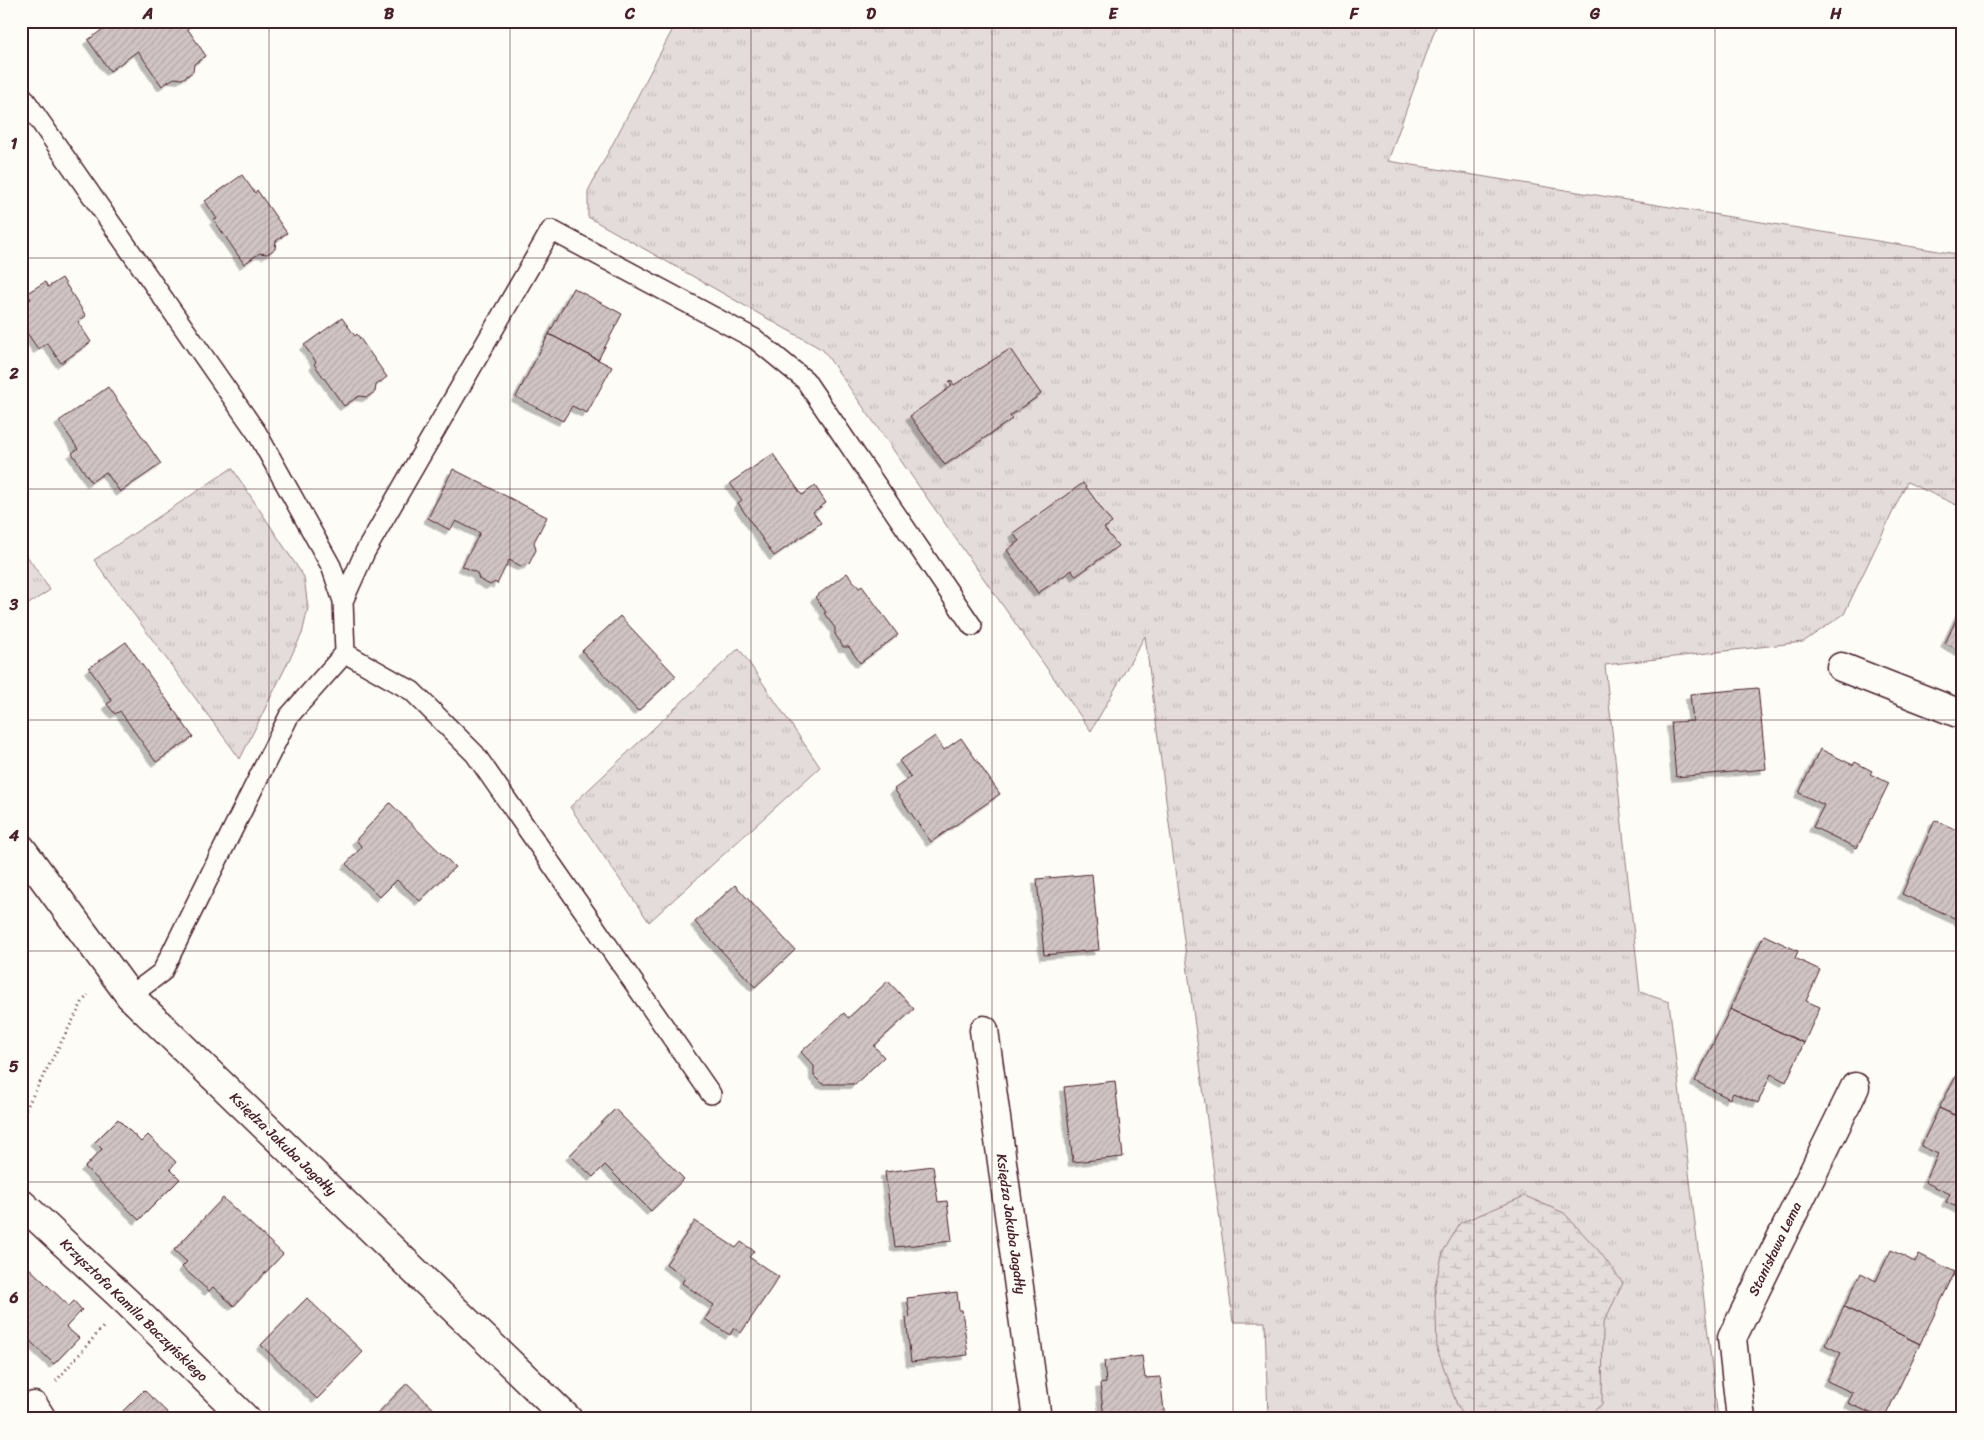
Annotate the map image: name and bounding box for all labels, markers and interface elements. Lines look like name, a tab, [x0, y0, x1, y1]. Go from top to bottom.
text: A	[142, 0, 153, 28]
text: B	[384, 0, 395, 28]
text: C	[624, 0, 636, 28]
text: D	[866, 0, 876, 28]
text: E	[1109, 0, 1119, 28]
text: F	[1349, 0, 1360, 28]
text: G	[1589, 0, 1601, 28]
text: H	[1829, 0, 1842, 28]
text: 1	[11, 129, 18, 158]
text: 2	[8, 359, 19, 388]
text: 3	[9, 590, 19, 619]
text: 4	[8, 821, 19, 850]
text: 5	[9, 1052, 19, 1081]
street label: Księdza Jakuba Jagałły	[223, 1086, 343, 1203]
street label: Księdza Jakuba Jagałły	[989, 1152, 1033, 1297]
street label: Stanisława Lema	[1741, 1197, 1809, 1301]
street label: Krzysztofa Kamila Baczyńskiego	[54, 1232, 214, 1388]
text: 6	[8, 1283, 19, 1312]

